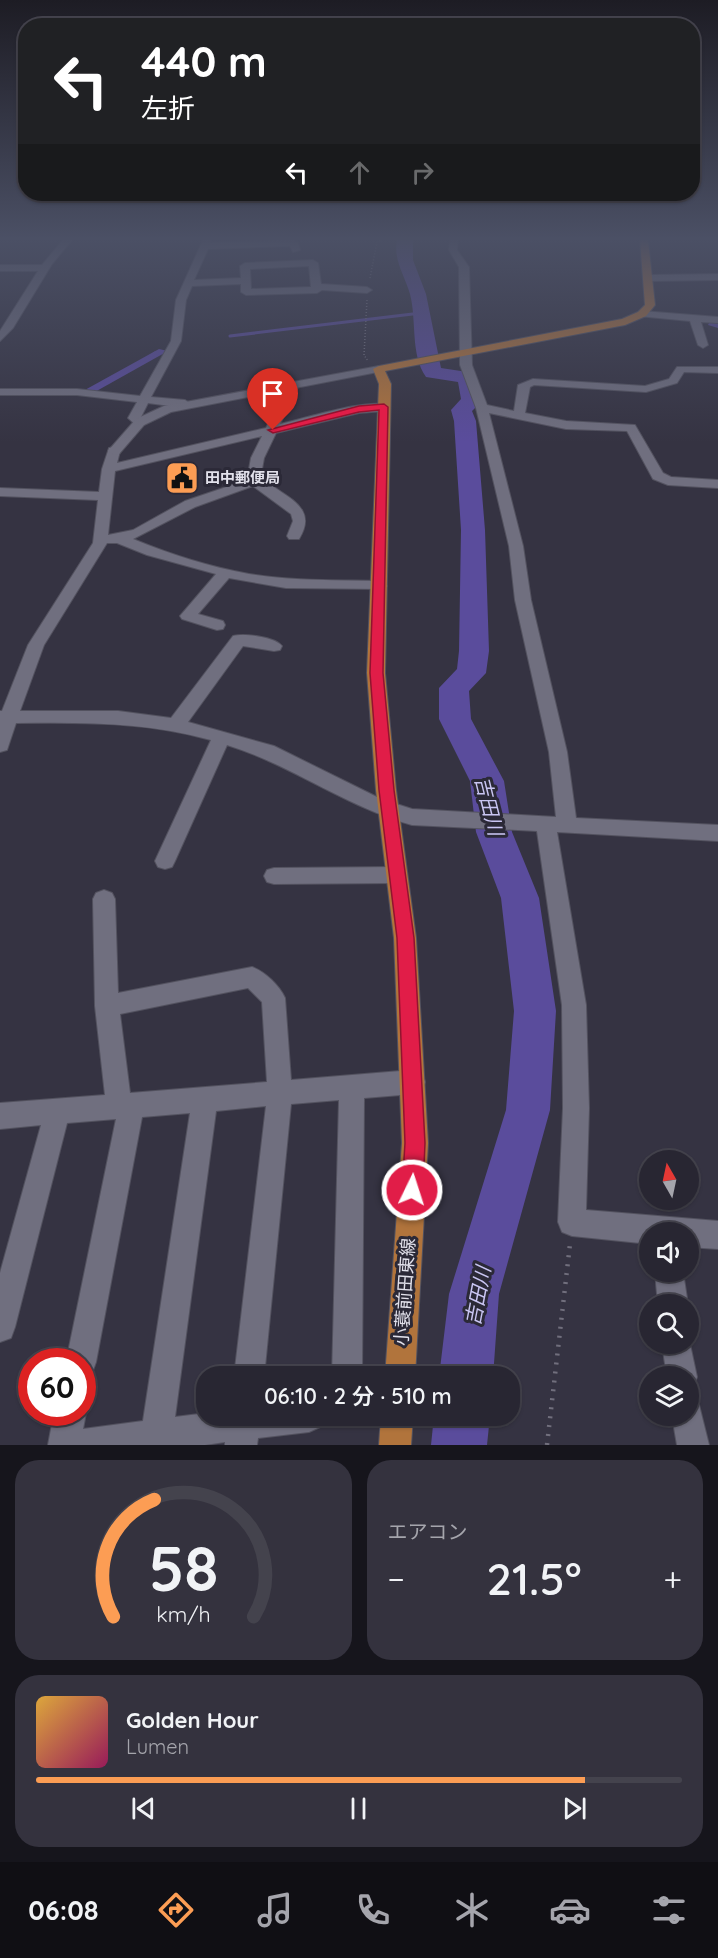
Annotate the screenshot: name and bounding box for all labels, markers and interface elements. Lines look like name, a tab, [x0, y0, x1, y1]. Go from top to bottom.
text: 440 m	[141, 35, 267, 88]
icon: left	[42, 42, 120, 120]
text: 左折	[141, 91, 195, 125]
icon: left	[280, 156, 313, 189]
icon: ahead	[343, 156, 376, 189]
icon: right	[406, 156, 439, 189]
pin	[247, 368, 298, 430]
icon: arrive	[256, 377, 289, 410]
public building icon: 田中郵便局	[164, 460, 200, 496]
place label: 田中郵便局	[205, 468, 280, 487]
water label: 吉田川	[470, 774, 509, 840]
north arrow	[639, 1150, 699, 1210]
map controls	[639, 1150, 699, 1426]
position arrow	[380, 1158, 444, 1222]
button: sound	[639, 1222, 699, 1282]
street label: 小蓑前田東線	[389, 1237, 420, 1347]
water label: 吉田川	[460, 1262, 496, 1328]
button: search	[639, 1294, 699, 1354]
speed limit sign: 60	[18, 1348, 96, 1426]
button: layers	[639, 1366, 699, 1426]
text: 06:10 · 2 分 · 510 m	[264, 1382, 452, 1410]
text: エアコン	[388, 1519, 468, 1544]
text: 58	[148, 1529, 218, 1607]
text: 21.5°	[487, 1550, 582, 1606]
text: −	[388, 1558, 405, 1599]
text: +	[663, 1558, 682, 1599]
text: km/h	[156, 1601, 210, 1627]
text: Golden Hour	[126, 1706, 259, 1734]
text: Lumen	[126, 1734, 189, 1759]
icon: previous	[127, 1792, 160, 1825]
icon: pause	[342, 1792, 375, 1825]
icon: next	[558, 1792, 591, 1825]
icon: directions	[155, 1889, 197, 1931]
icon: music	[254, 1889, 296, 1931]
icon: phone	[352, 1889, 394, 1931]
icon: climate	[451, 1889, 493, 1931]
icon: car	[549, 1889, 591, 1931]
icon: filters	[648, 1889, 690, 1931]
text: 06:08	[28, 1893, 99, 1927]

